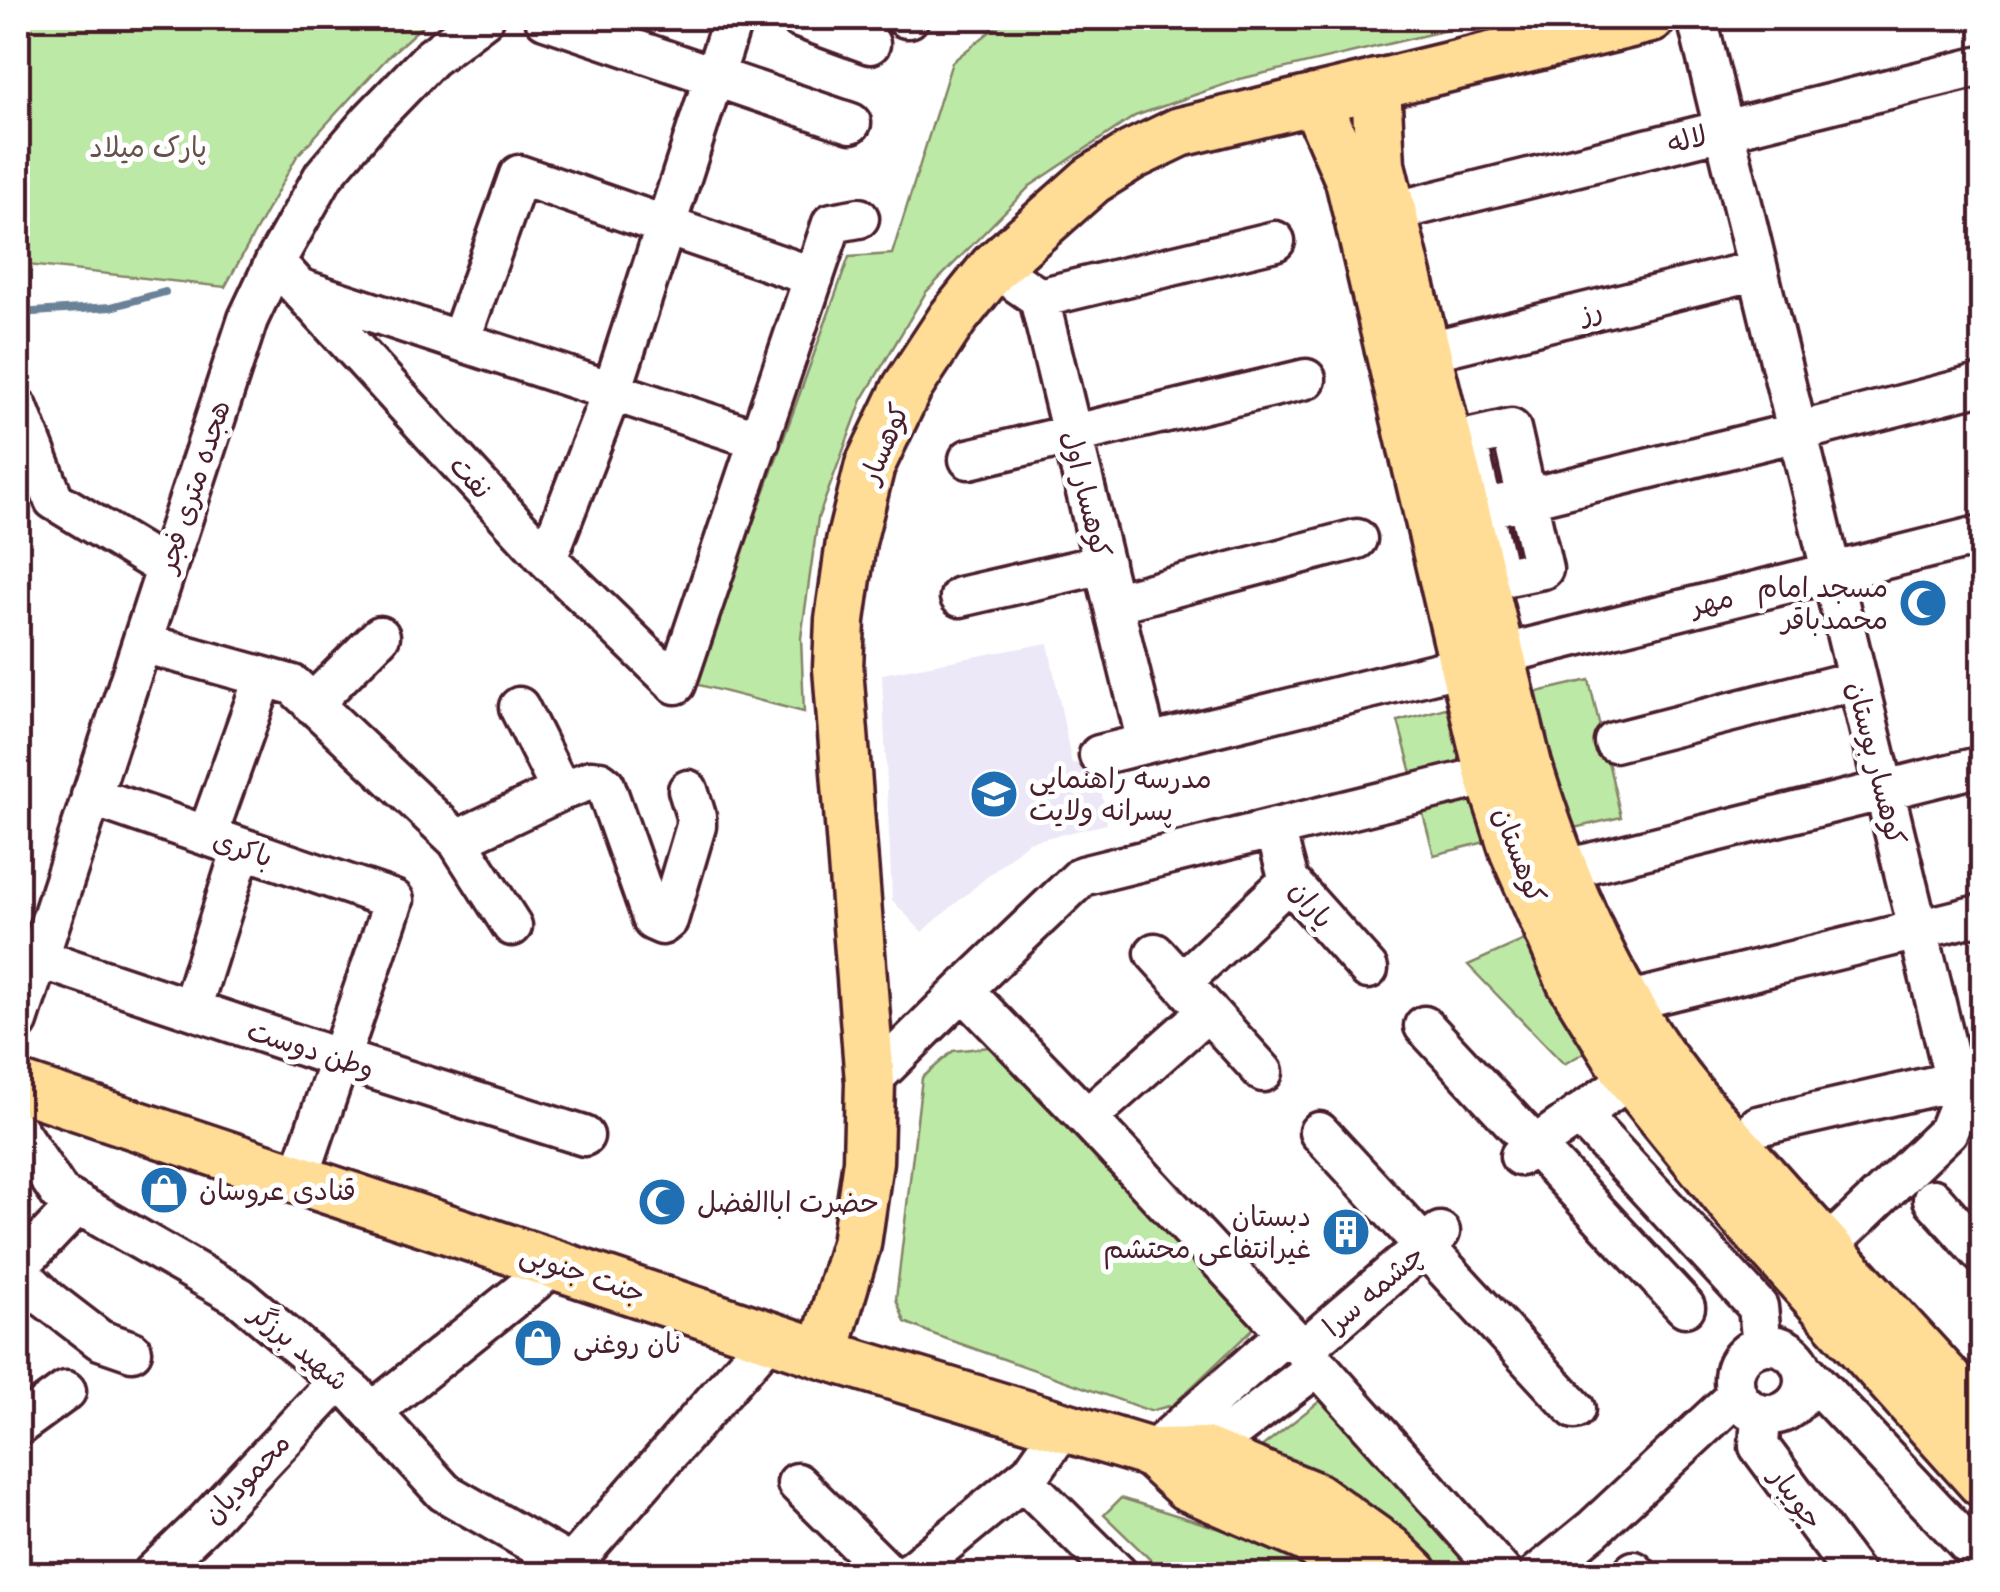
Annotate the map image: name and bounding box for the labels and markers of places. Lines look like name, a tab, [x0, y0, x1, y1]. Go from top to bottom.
place label: مسجد امام محمدباقر	[1757, 572, 1888, 637]
mosque icon: مسجد امام محمدباقر	[1897, 577, 1949, 629]
place label: مدرسه راهنمایی پسرانه ولایت	[1029, 763, 1212, 829]
school or university icon: مدرسه راهنمایی پسرانه ولایت	[968, 768, 1020, 820]
shop icon: قنادی عروسان	[138, 1164, 190, 1216]
place label: قنادی عروسان	[199, 1175, 356, 1208]
mosque icon: حضرت اباالفضل	[636, 1176, 688, 1228]
place label: حضرت اباالفضل	[697, 1187, 879, 1220]
place label: دبستان غیرانتفاعی محتشم	[1103, 1201, 1311, 1270]
building icon: دبستان غیرانتفاعی محتشم	[1320, 1206, 1372, 1258]
shop icon: نان روغنی	[512, 1317, 564, 1369]
place label: نان روغنی	[573, 1328, 681, 1361]

